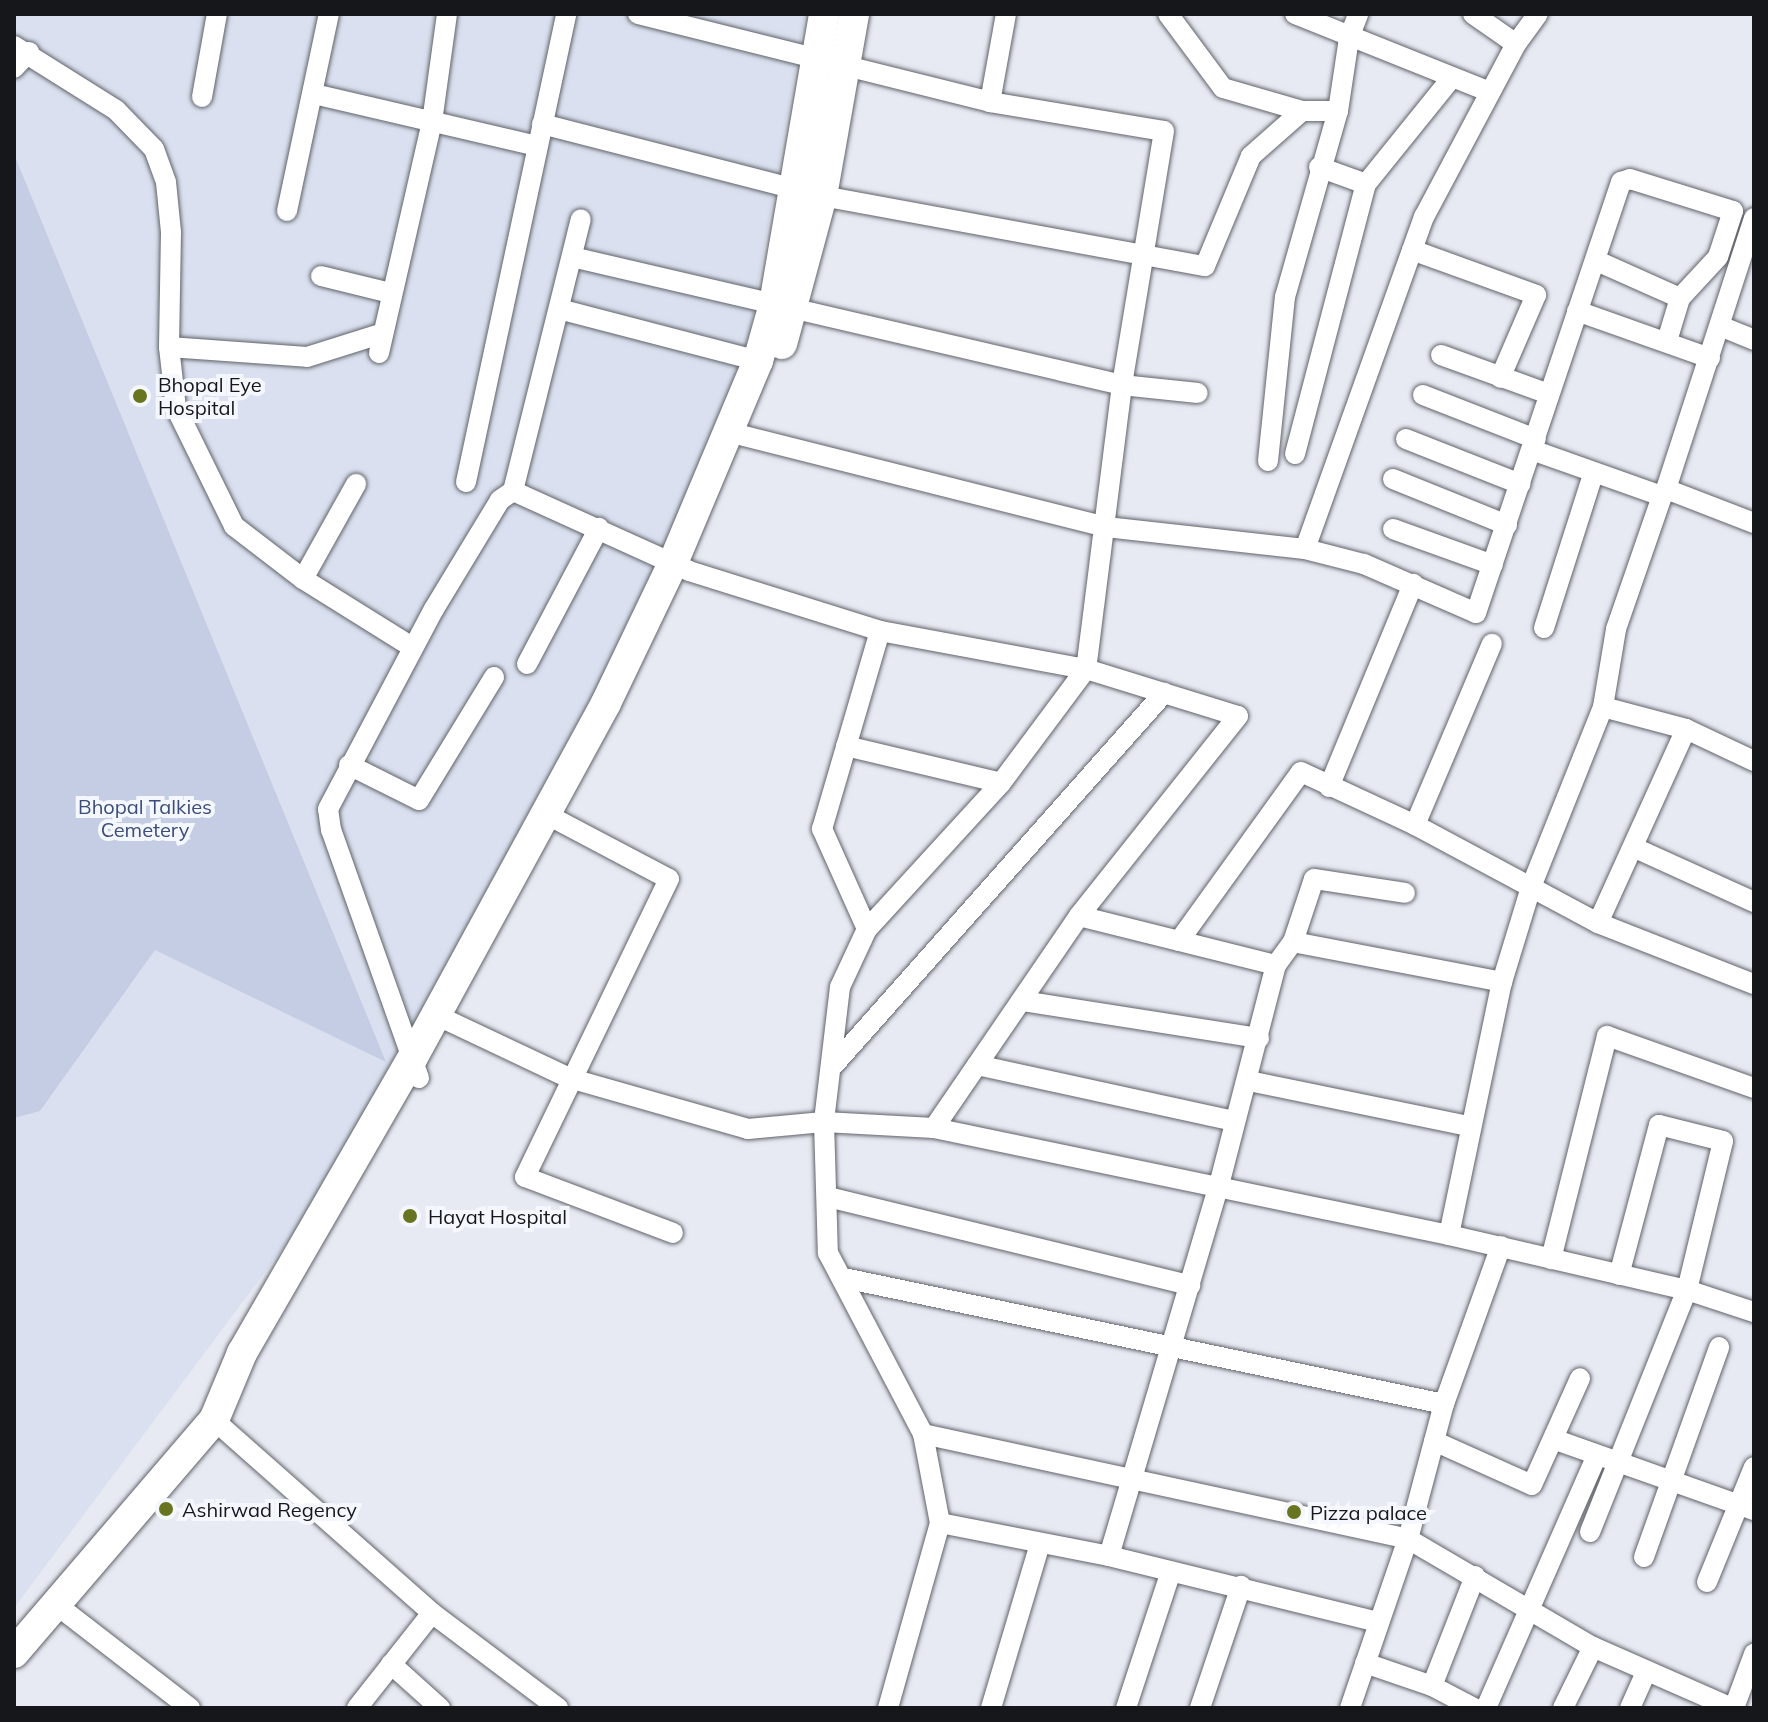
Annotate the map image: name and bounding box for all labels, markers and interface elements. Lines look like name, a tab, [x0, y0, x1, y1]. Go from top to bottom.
place label: Bhopal Eye Hospital	[158, 372, 262, 419]
marker: Bhopal Eye Hospital	[129, 385, 151, 407]
park label: Bhopal Talkies Cemetery	[78, 795, 212, 842]
place label: Hayat Hospital	[428, 1204, 567, 1228]
marker: Hayat Hospital	[399, 1205, 421, 1227]
place label: Ashirwad Regency	[182, 1497, 357, 1521]
marker: Ashirwad Regency	[157, 1500, 175, 1518]
place label: Pizza palace	[1310, 1500, 1427, 1524]
marker: Pizza palace	[1285, 1503, 1303, 1521]

